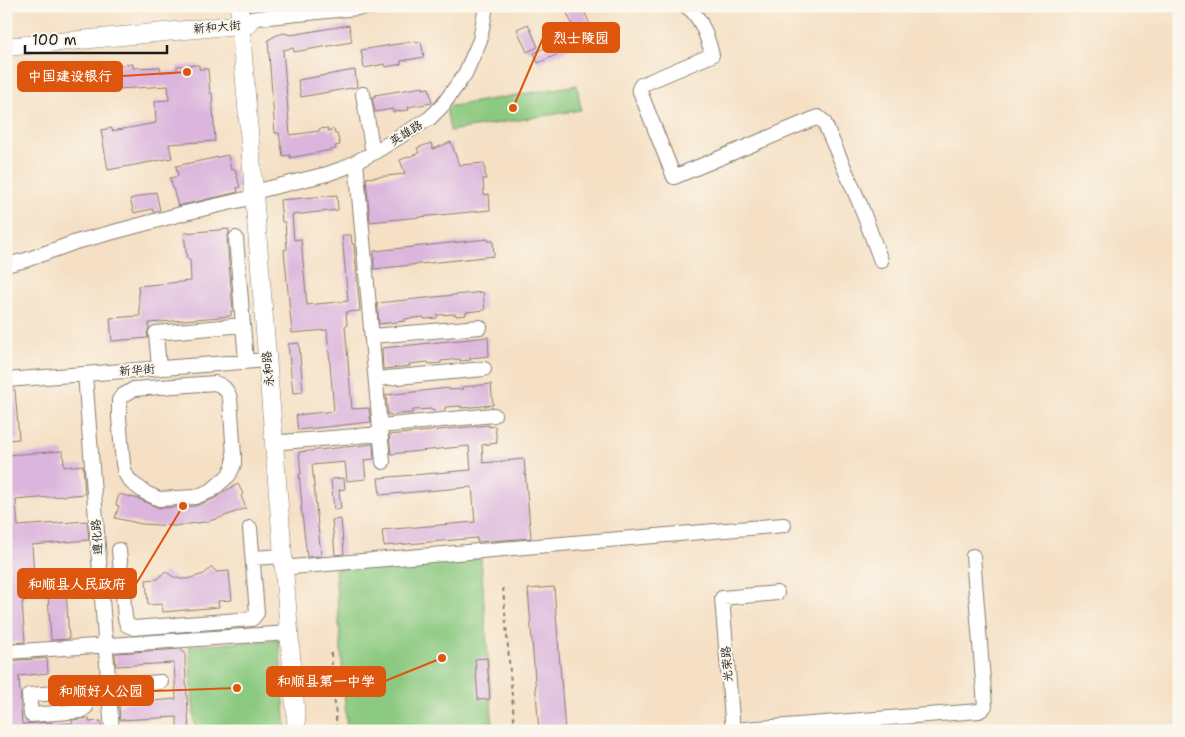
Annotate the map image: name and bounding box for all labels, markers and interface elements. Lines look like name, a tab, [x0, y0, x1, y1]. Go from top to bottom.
street label: 新和大街	[192, 17, 242, 37]
scale bar	[25, 22, 168, 54]
callout: 烈士陵园	[543, 23, 619, 52]
text: 烈士陵园	[553, 29, 609, 47]
text: 100 m	[32, 30, 77, 50]
callout: 中国建设银行	[18, 62, 122, 91]
text: 中国建设银行	[28, 67, 112, 85]
street label: 英雄路	[386, 117, 426, 149]
street label: 永和路	[258, 350, 278, 388]
street label: 新华街	[118, 361, 156, 379]
street label: 遵化路	[88, 518, 106, 556]
callout: 和顺县人民政府	[18, 569, 136, 598]
text: 和顺县人民政府	[28, 575, 126, 593]
street label: 光荣路	[718, 645, 736, 683]
callout: 和顺县第一中学	[267, 667, 385, 696]
text: 和顺县第一中学	[277, 672, 375, 690]
callout: 和顺好人公园	[49, 676, 153, 705]
text: 和顺好人公园	[59, 682, 143, 700]

